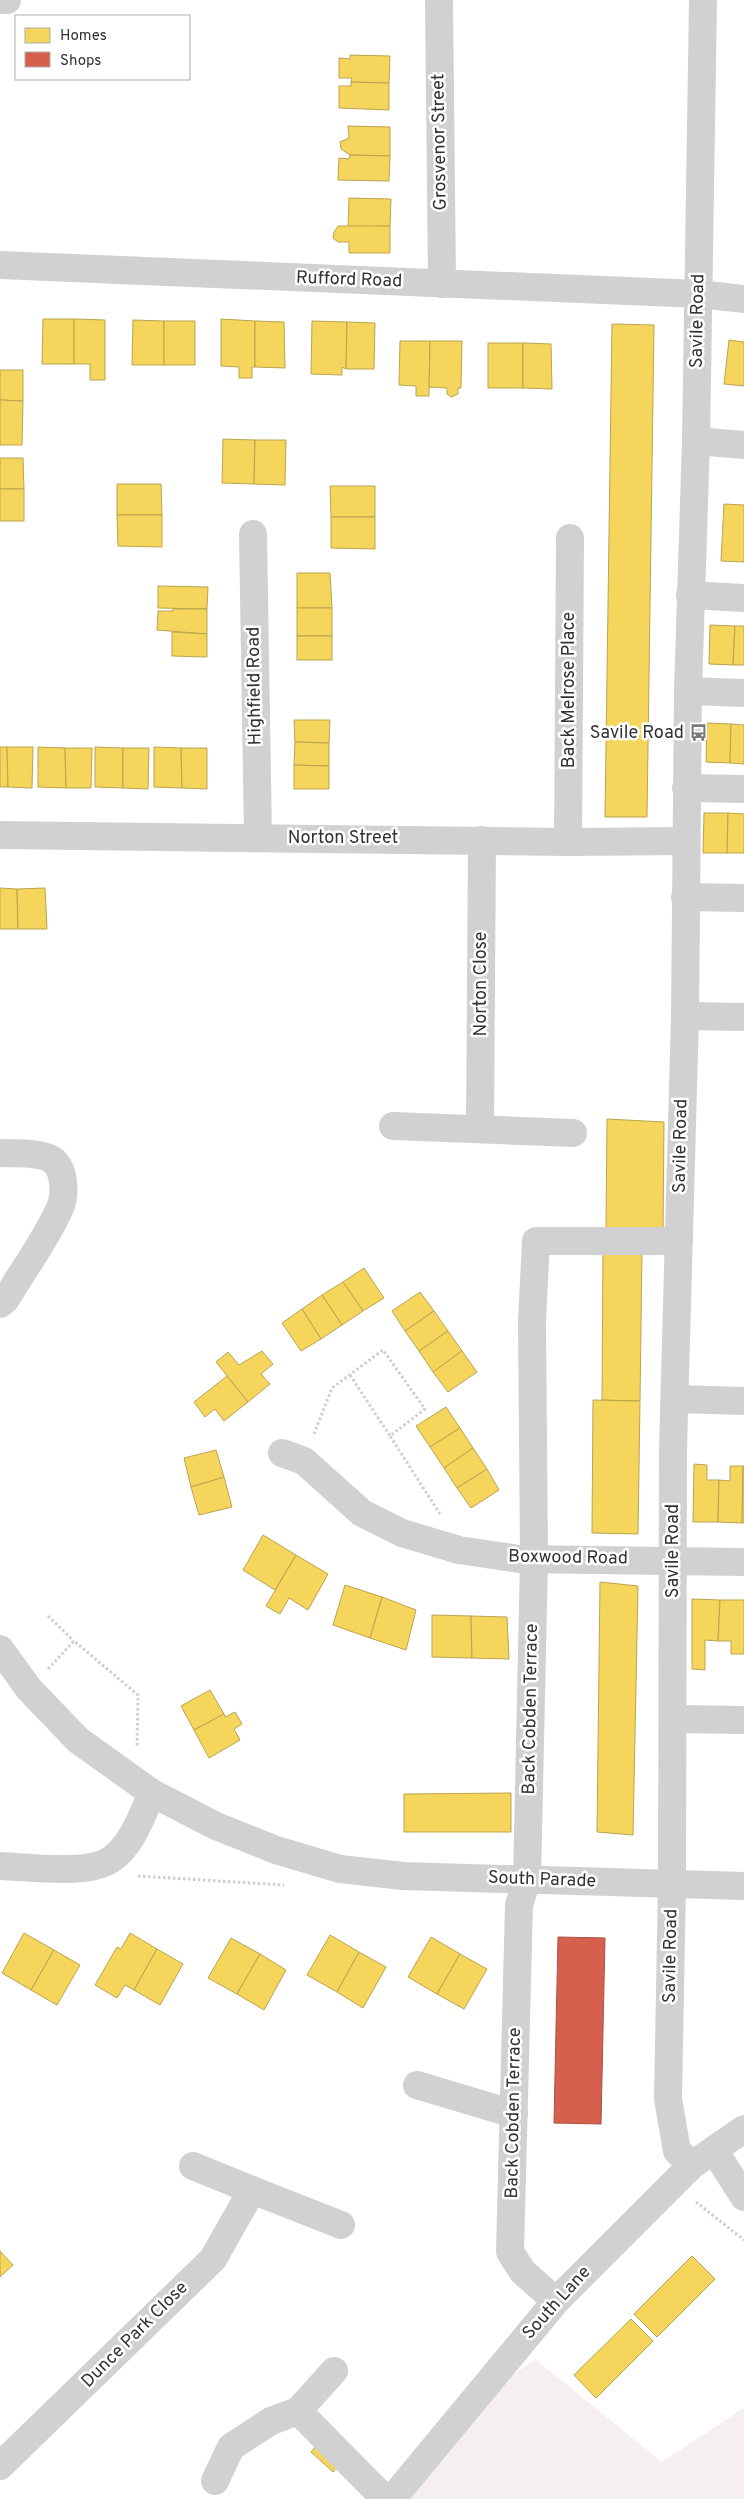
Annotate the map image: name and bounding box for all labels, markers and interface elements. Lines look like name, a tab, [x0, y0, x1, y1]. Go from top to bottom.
legend	[15, 15, 190, 80]
text: Homes	[60, 27, 107, 46]
text: Shops	[60, 52, 101, 71]
street label: Grosvenor Street	[427, 73, 453, 211]
street label: Rufford Road	[295, 267, 403, 293]
street label: Savile Road	[686, 274, 710, 368]
street label: Back Melrose Place	[558, 612, 581, 768]
street label: Highfield Road	[242, 627, 268, 745]
place label: Savile Road	[590, 722, 684, 745]
bus stop icon: Savile Road	[688, 723, 708, 743]
street label: Norton Street	[288, 827, 398, 850]
street label: Norton Close	[470, 931, 493, 1037]
street label: Savile Road	[669, 1099, 693, 1193]
street label: Savile Road	[662, 1504, 685, 1598]
street label: Boxwood Road	[508, 1545, 628, 1571]
street label: Back Cobden Terrace	[518, 1623, 544, 1795]
street label: South Parade	[487, 1867, 597, 1893]
street label: Savile Road	[659, 1909, 683, 2003]
street label: Back Cobden Terrace	[501, 2027, 527, 2199]
street label: South Lane	[518, 2261, 596, 2345]
street label: Dunce Park Close	[77, 2277, 193, 2393]

